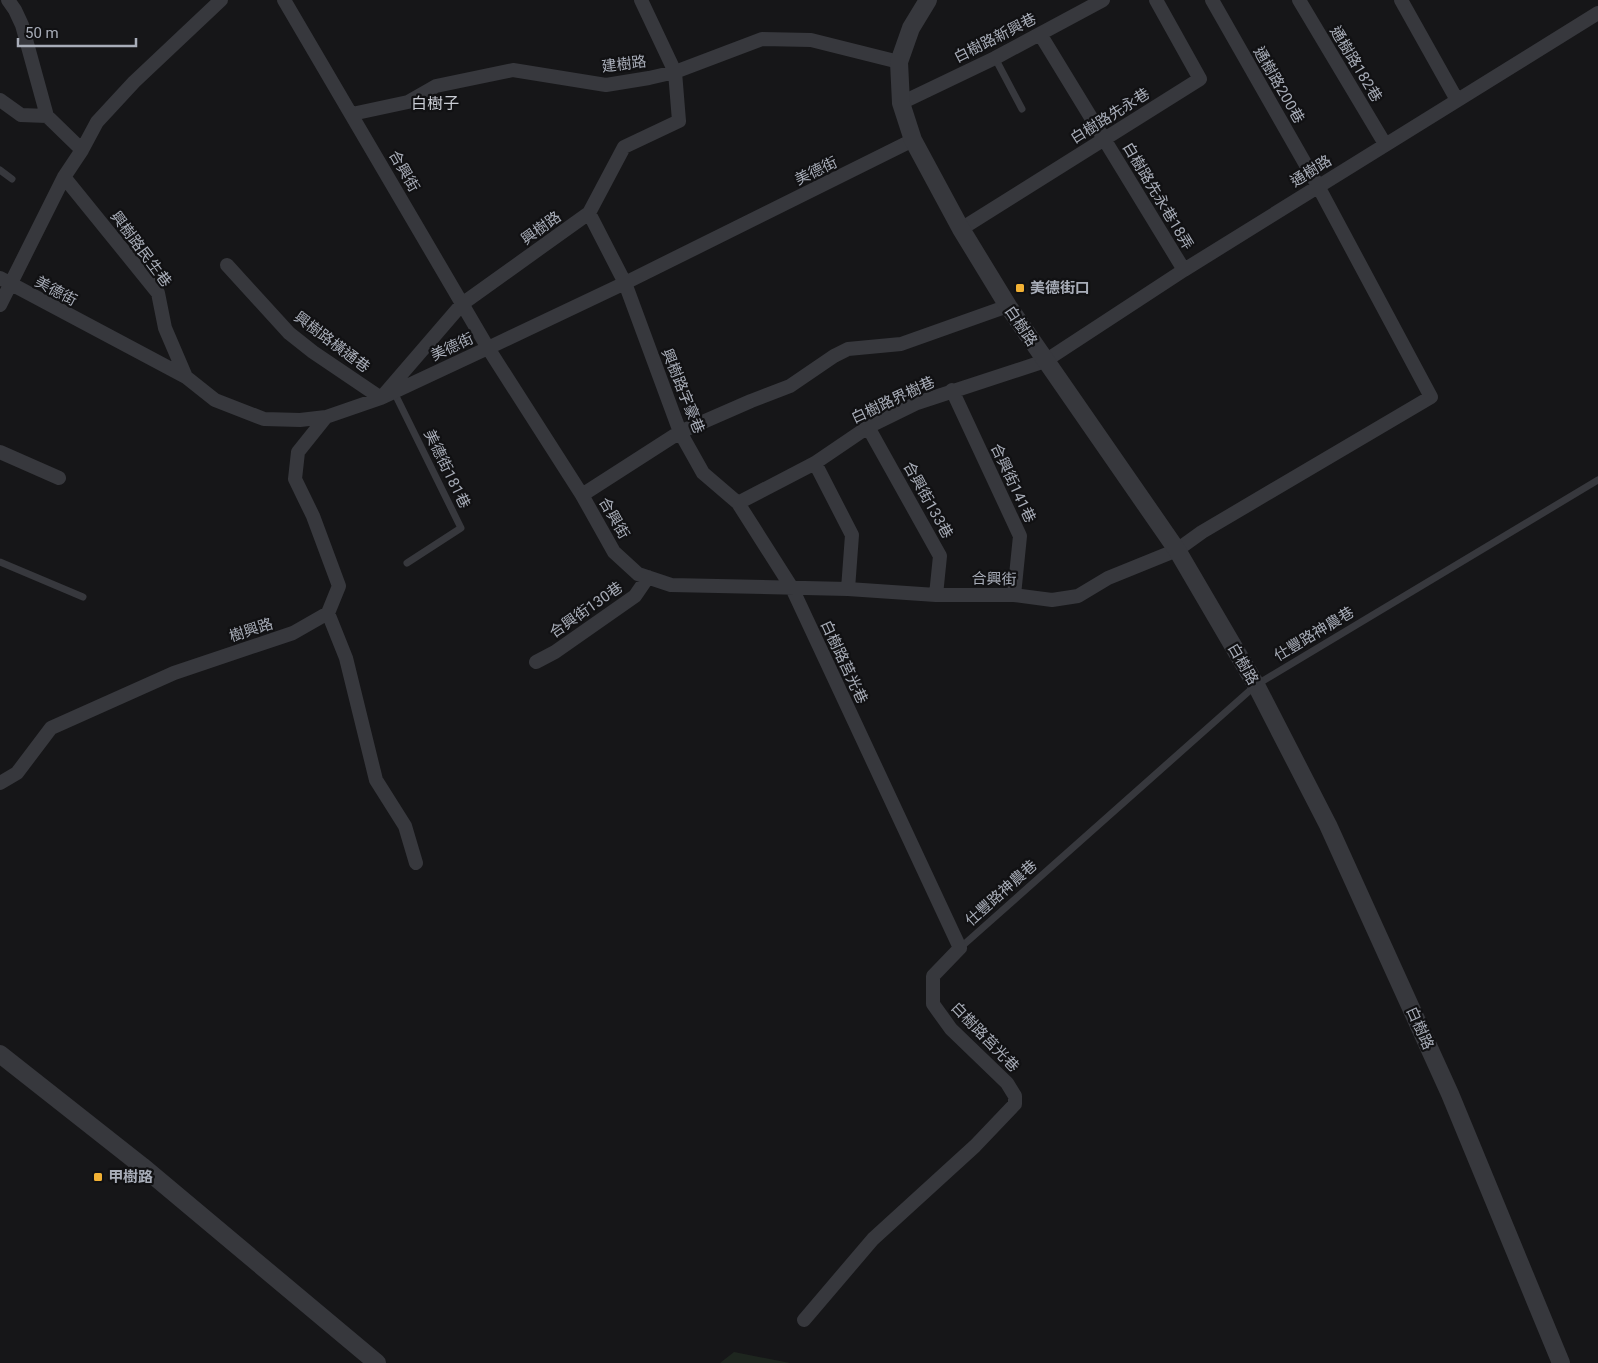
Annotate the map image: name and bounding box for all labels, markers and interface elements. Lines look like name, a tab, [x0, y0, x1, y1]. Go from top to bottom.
street label: 白樹路新興巷	[951, 10, 1039, 66]
scale bar	[18, 15, 135, 47]
street label: 通樹路182巷	[1326, 23, 1386, 105]
text: 50 m	[25, 24, 59, 42]
street label: 通樹路200巷	[1250, 44, 1308, 126]
street label: 建樹路	[601, 52, 647, 76]
street label: 白樹路先永巷	[1067, 85, 1153, 147]
district label: 白樹子	[411, 94, 459, 113]
street label: 白樹路先永巷18弄	[1119, 139, 1197, 253]
street label: 合興街	[385, 147, 423, 195]
street label: 通樹路	[1287, 151, 1335, 191]
street label: 美德街	[792, 153, 840, 189]
street label: 興樹路	[518, 207, 564, 249]
street label: 興樹路民生巷	[107, 208, 175, 290]
street label: 美德街	[32, 272, 80, 310]
place label: 美德街口	[1030, 279, 1090, 297]
marker: 美德街口	[1014, 282, 1026, 294]
street label: 白樹路	[1001, 302, 1041, 350]
street label: 興樹路橫通巷	[291, 308, 373, 376]
street label: 美德街	[428, 329, 476, 365]
street label: 興樹路字豪巷	[658, 346, 708, 436]
street label: 白樹路界樹巷	[848, 373, 938, 427]
street label: 美德街181巷	[420, 427, 474, 511]
street label: 合興街141巷	[987, 441, 1039, 525]
street label: 合興街133巷	[899, 458, 957, 542]
street label: 合興街	[595, 494, 633, 542]
street label: 合興街	[971, 570, 1017, 588]
street label: 合興街130巷	[546, 578, 626, 642]
street label: 仕豐路神農巷	[1271, 603, 1357, 665]
street label: 樹興路	[227, 614, 275, 646]
street label: 白樹路莒光巷	[817, 617, 871, 707]
street label: 白樹路	[1224, 640, 1262, 688]
street label: 仕豐路神農巷	[962, 856, 1040, 930]
street label: 白樹路莒光巷	[947, 998, 1023, 1076]
street label: 白樹路	[1403, 1004, 1437, 1052]
place label: 甲樹路	[108, 1168, 153, 1186]
marker: 甲樹路	[92, 1171, 104, 1183]

